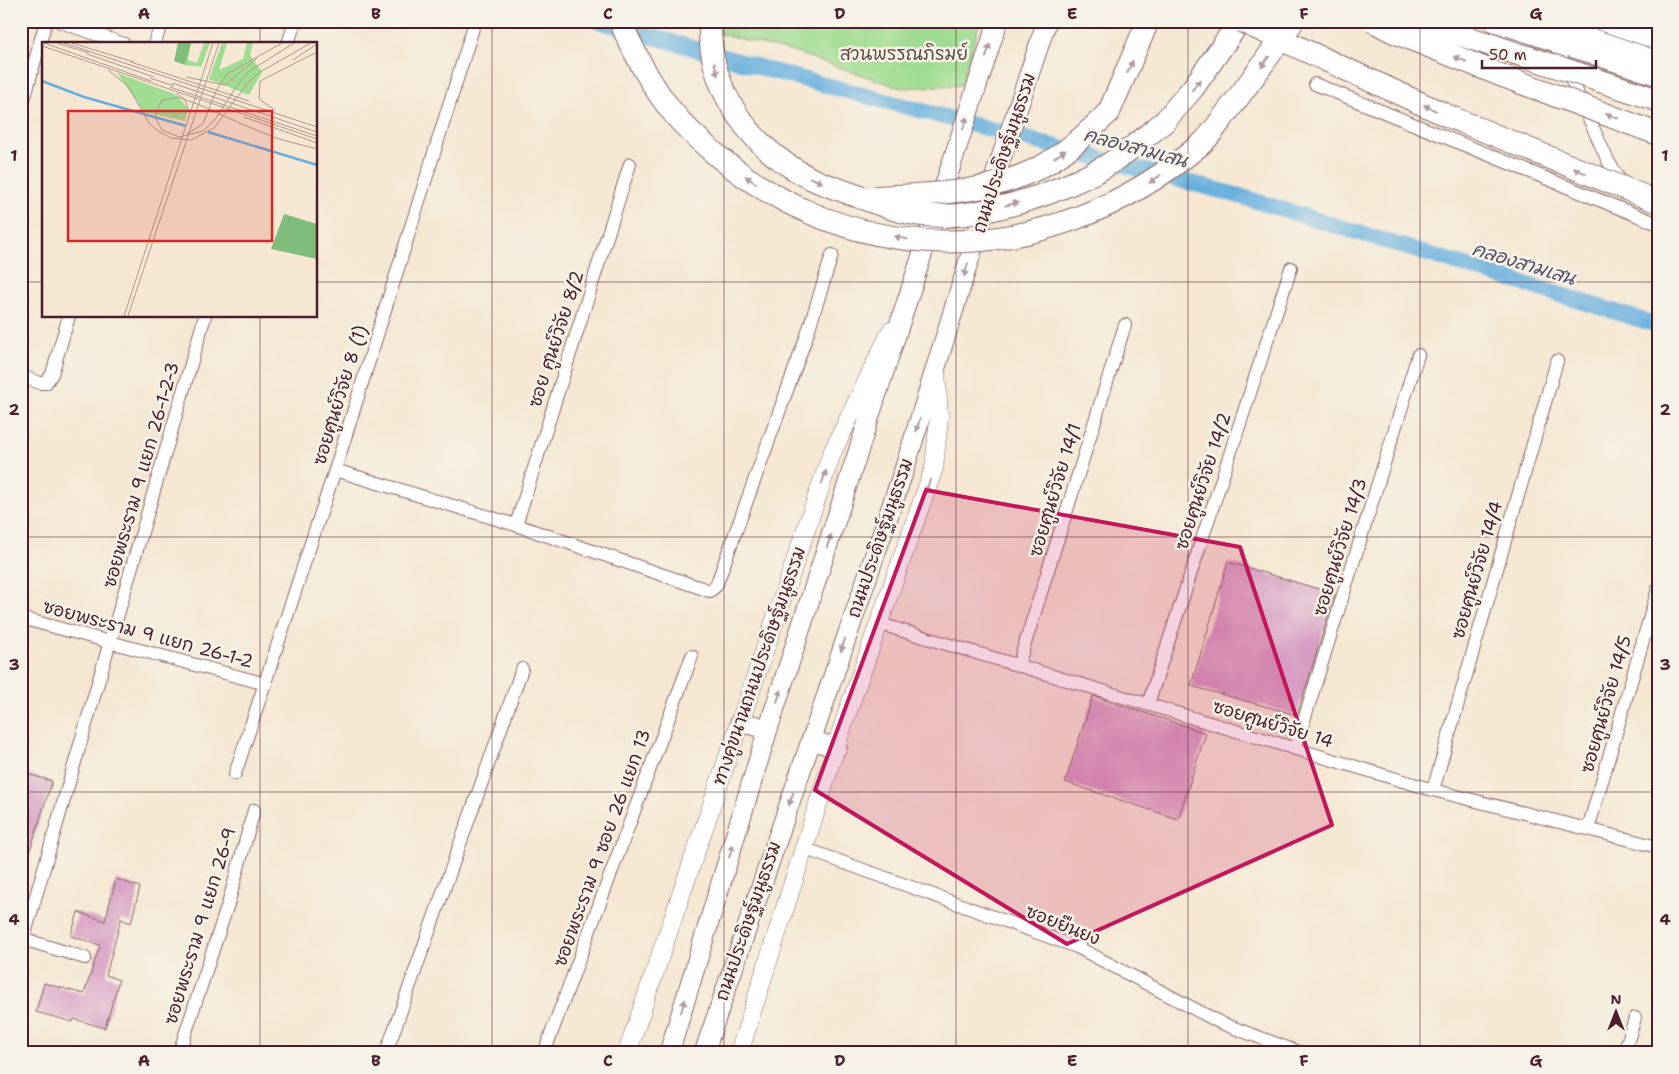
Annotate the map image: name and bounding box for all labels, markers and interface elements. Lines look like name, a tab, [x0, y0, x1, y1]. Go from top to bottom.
text: A	[138, 3, 150, 24]
text: B	[371, 3, 381, 24]
text: C	[603, 3, 613, 24]
text: D	[834, 3, 846, 24]
text: E	[1067, 3, 1077, 24]
text: F	[1299, 3, 1309, 24]
text: G	[1530, 3, 1543, 24]
scale bar	[1482, 38, 1595, 70]
park label: สวนพรรณภิรมย์	[840, 41, 968, 66]
inset map	[42, 42, 318, 318]
one-way arrow	[985, 44, 992, 59]
text: 50 m	[1489, 45, 1527, 65]
one-way arrow	[1453, 54, 1467, 62]
one-way arrow	[1261, 55, 1271, 68]
one-way arrow	[1126, 60, 1134, 74]
one-way arrow	[713, 62, 721, 77]
street label: ถนนประดิษฐ์มนูธรรม	[966, 70, 1043, 237]
one-way arrow	[1190, 79, 1201, 92]
one-way arrow	[1423, 103, 1437, 111]
one-way arrow	[1605, 112, 1619, 120]
one-way arrow	[961, 116, 969, 131]
water label: คลองสามเสน	[1081, 122, 1192, 174]
text: 1	[10, 145, 18, 166]
text: 1	[1661, 145, 1669, 166]
one-way arrow	[1053, 149, 1067, 159]
one-way arrow	[1572, 167, 1587, 175]
one-way arrow	[1148, 174, 1162, 184]
one-way arrow	[744, 175, 757, 184]
one-way arrow	[809, 176, 824, 184]
one-way arrow	[1004, 200, 1019, 208]
one-way arrow	[892, 234, 908, 242]
water label: คลองสามเสน	[1469, 236, 1580, 291]
one-way arrow	[962, 263, 970, 278]
street label: ซอย ศูนย์วิจัย 8/2	[522, 267, 591, 411]
street label: ซอยศูนย์วิจัย 8 (1)	[306, 322, 375, 468]
street label: ซอยพระราม 9 แยก 26-1-2-3	[97, 359, 185, 591]
text: 2	[8, 399, 20, 420]
text: 2	[1659, 399, 1671, 420]
street label: ซอยศูนย์วิจัย 14/2	[1169, 409, 1238, 553]
one-way arrow	[913, 418, 921, 433]
street label: ซอยศูนย์วิจัย 14/1	[1022, 420, 1089, 560]
street label: ถนนประดิษฐ์มนูธรรม	[841, 455, 920, 622]
one-way arrow	[820, 469, 828, 484]
street label: ซอยศูนย์วิจัย 14/3	[1307, 475, 1374, 620]
one-way arrow	[924, 479, 932, 494]
street label: ซอยศูนย์วิจัย 14/4	[1445, 498, 1510, 642]
one-way arrow	[825, 533, 833, 548]
street label: ทางคู่ขนานถนนประดิษฐ์มนูธรรม	[706, 543, 813, 789]
street label: ซอยพระราม 9 แยก 26-1-2	[40, 594, 256, 674]
street label: ซอยศูนย์วิจัย 14/5	[1574, 632, 1639, 776]
one-way arrow	[839, 638, 847, 653]
text: 3	[8, 654, 20, 675]
text: 3	[1659, 654, 1671, 675]
one-way arrow	[775, 688, 783, 703]
street label: ซอยศูนย์วิจัย 14	[1209, 693, 1336, 756]
street label: ซอยพระราม 9 ซอย 26 แยก 13	[548, 726, 656, 970]
one-way arrow	[786, 792, 794, 807]
street label: ซอยพระราม 9 แยก 26-9	[159, 824, 241, 1028]
street label: ถนนประดิษฐ์มนูธรรม	[709, 838, 788, 1005]
one-way arrow	[727, 843, 735, 858]
street label: ซอยยืนยง	[1022, 899, 1104, 951]
text: 4	[8, 909, 20, 930]
text: 4	[1659, 909, 1671, 930]
north arrow	[1592, 986, 1642, 1036]
text: N	[1610, 990, 1622, 1008]
one-way arrow	[679, 999, 687, 1014]
text: A	[138, 1050, 150, 1071]
text: B	[371, 1050, 381, 1071]
text: C	[603, 1050, 613, 1071]
text: D	[834, 1050, 846, 1071]
text: E	[1067, 1050, 1077, 1071]
text: F	[1299, 1050, 1309, 1071]
text: G	[1530, 1050, 1543, 1071]

